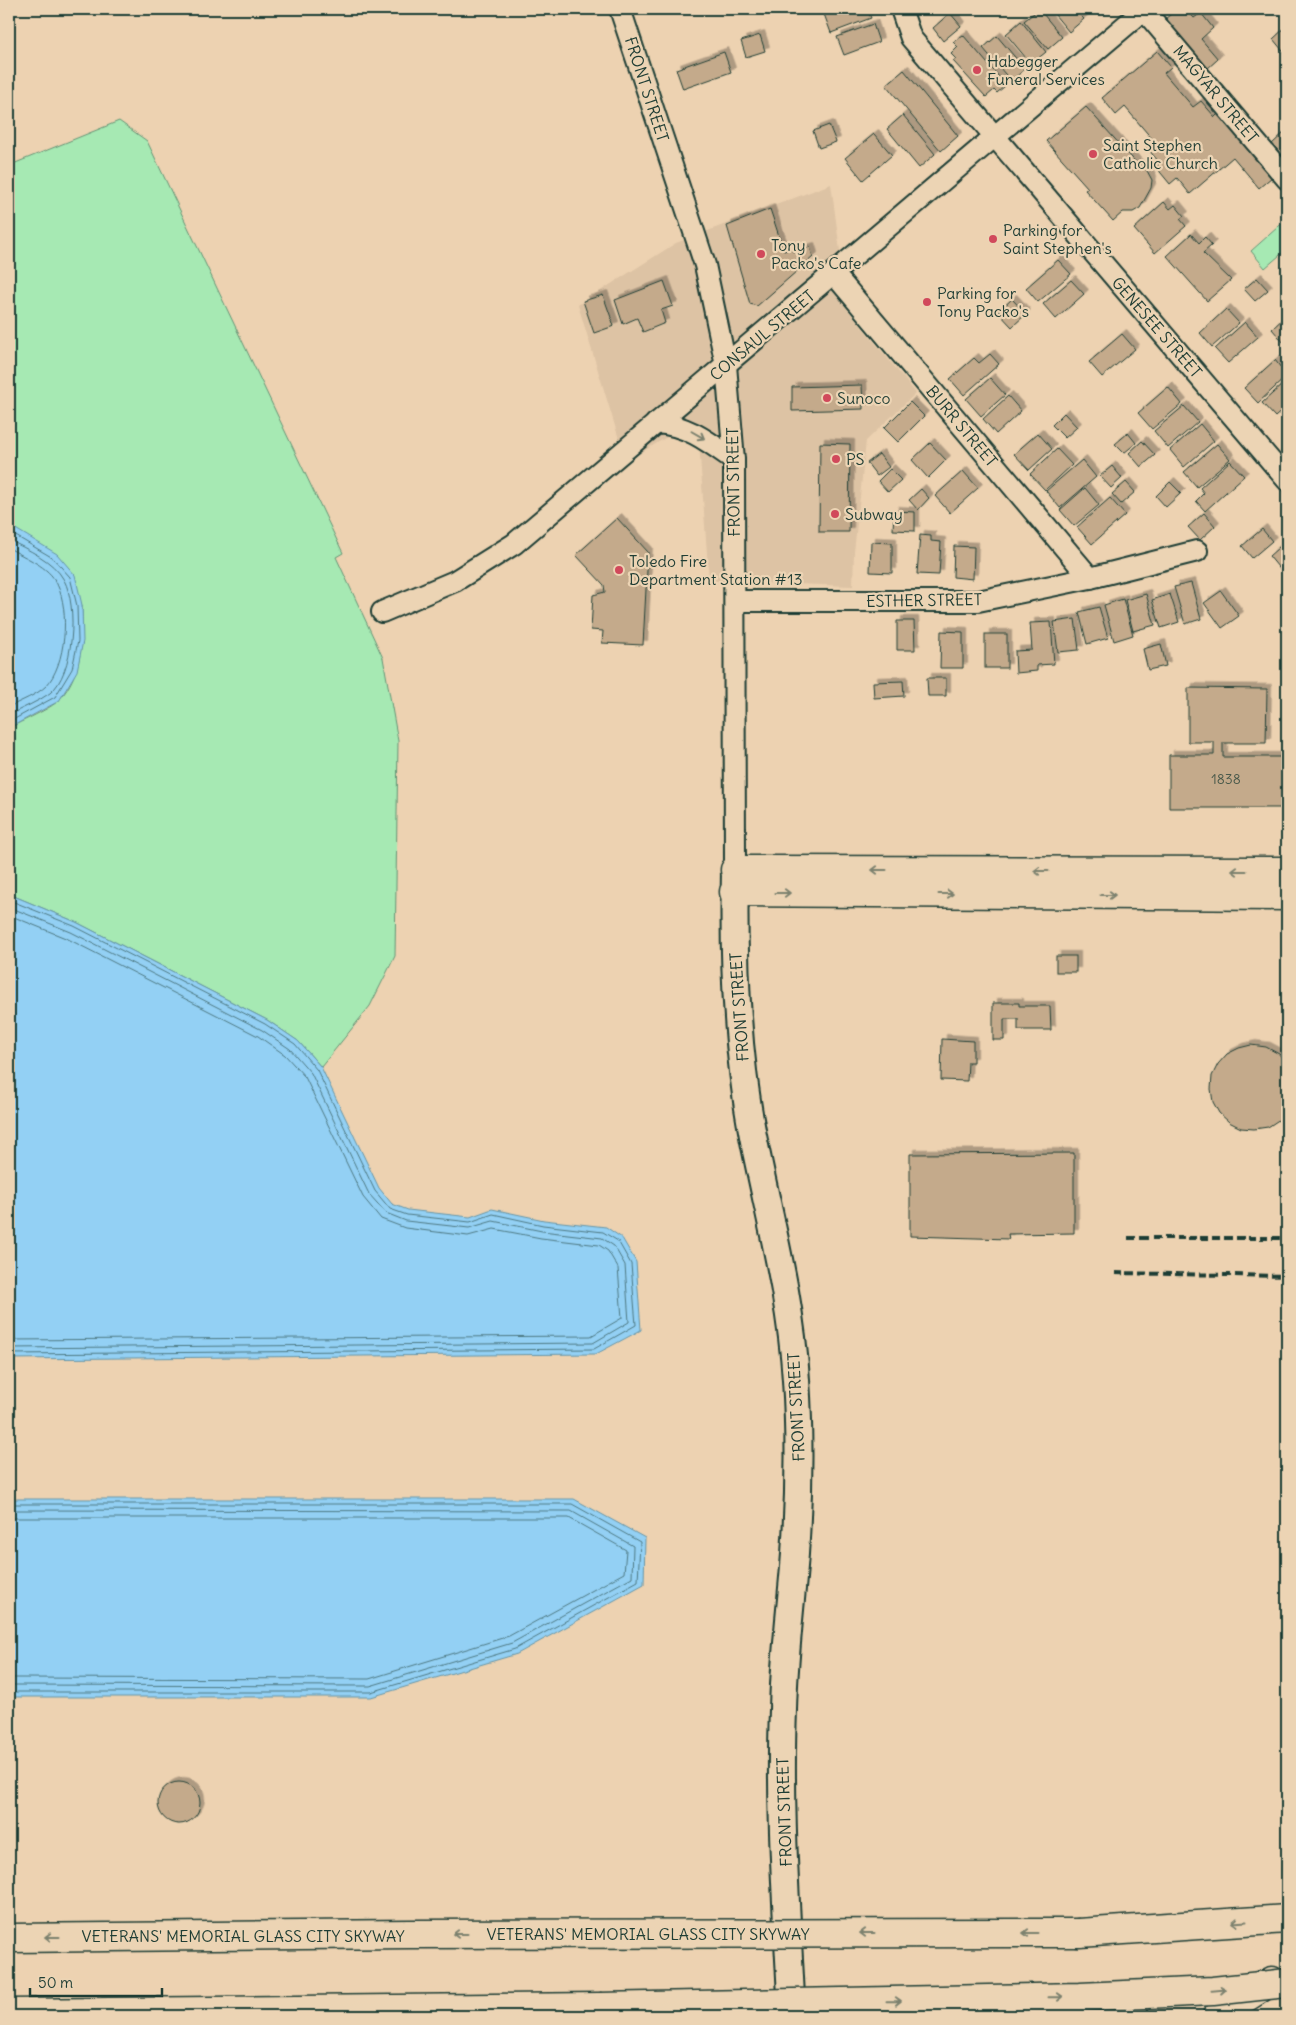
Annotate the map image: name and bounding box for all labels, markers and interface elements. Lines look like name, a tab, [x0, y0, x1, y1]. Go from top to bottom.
street label: FRONT STREET	[621, 34, 673, 144]
street label: MAGYAR STREET	[1169, 41, 1263, 147]
place label: Habegger Funeral Services	[987, 51, 1105, 89]
marker: Habegger Funeral Services	[971, 64, 983, 76]
place label: Saint Stephen Catholic Church	[1103, 135, 1218, 173]
marker: Saint Stephen Catholic Church	[1087, 148, 1099, 160]
place label: Parking for Saint Stephen's	[1003, 220, 1112, 258]
marker: Parking for Saint Stephen's	[987, 233, 999, 245]
place label: Tony Packo's Cafe	[771, 235, 861, 273]
marker: Tony Packo's Cafe	[755, 248, 767, 260]
street label: GENESEE STREET	[1108, 272, 1206, 382]
place label: Parking for Tony Packo's	[937, 283, 1029, 321]
street label: CONSAUL STREET	[705, 285, 819, 385]
marker: Parking for Tony Packo's	[921, 296, 933, 308]
street label: BURR STREET	[922, 381, 1002, 471]
place label: Sunoco	[837, 388, 891, 408]
marker: Sunoco	[821, 392, 833, 404]
street label: FRONT STREET	[722, 427, 744, 537]
one-way arrow	[690, 431, 705, 440]
place label: PS	[846, 449, 865, 469]
marker: PS	[830, 453, 842, 465]
place label: Subway	[845, 504, 903, 524]
marker: Subway	[829, 508, 841, 520]
place label: Toledo Fire Department Station #13	[629, 551, 803, 589]
marker: Toledo Fire Department Station #13	[613, 564, 625, 576]
street label: ESTHER STREET	[866, 589, 982, 611]
house number: 1838	[1211, 770, 1241, 788]
one-way arrow	[871, 865, 887, 875]
one-way arrow	[1033, 866, 1050, 876]
one-way arrow	[1231, 866, 1247, 876]
one-way arrow	[774, 888, 791, 898]
one-way arrow	[937, 889, 953, 899]
one-way arrow	[1100, 890, 1116, 900]
street label: FRONT STREET	[725, 952, 753, 1062]
street label: FRONT STREET	[783, 1352, 809, 1462]
street label: FRONT STREET	[772, 1757, 796, 1867]
one-way arrow	[1231, 1918, 1247, 1927]
street label: VETERANS' MEMORIAL GLASS CITY SKYWAY	[486, 1924, 810, 1944]
street label: VETERANS' MEMORIAL GLASS CITY SKYWAY	[81, 1926, 405, 1946]
one-way arrow	[860, 1928, 876, 1938]
one-way arrow	[1022, 1928, 1038, 1938]
one-way arrow	[452, 1929, 468, 1939]
one-way arrow	[45, 1932, 61, 1942]
scale bar	[30, 1965, 162, 1997]
text: 50 m	[38, 1973, 73, 1992]
one-way arrow	[1210, 1985, 1226, 1995]
one-way arrow	[1048, 1992, 1064, 2002]
one-way arrow	[885, 1996, 901, 2006]

